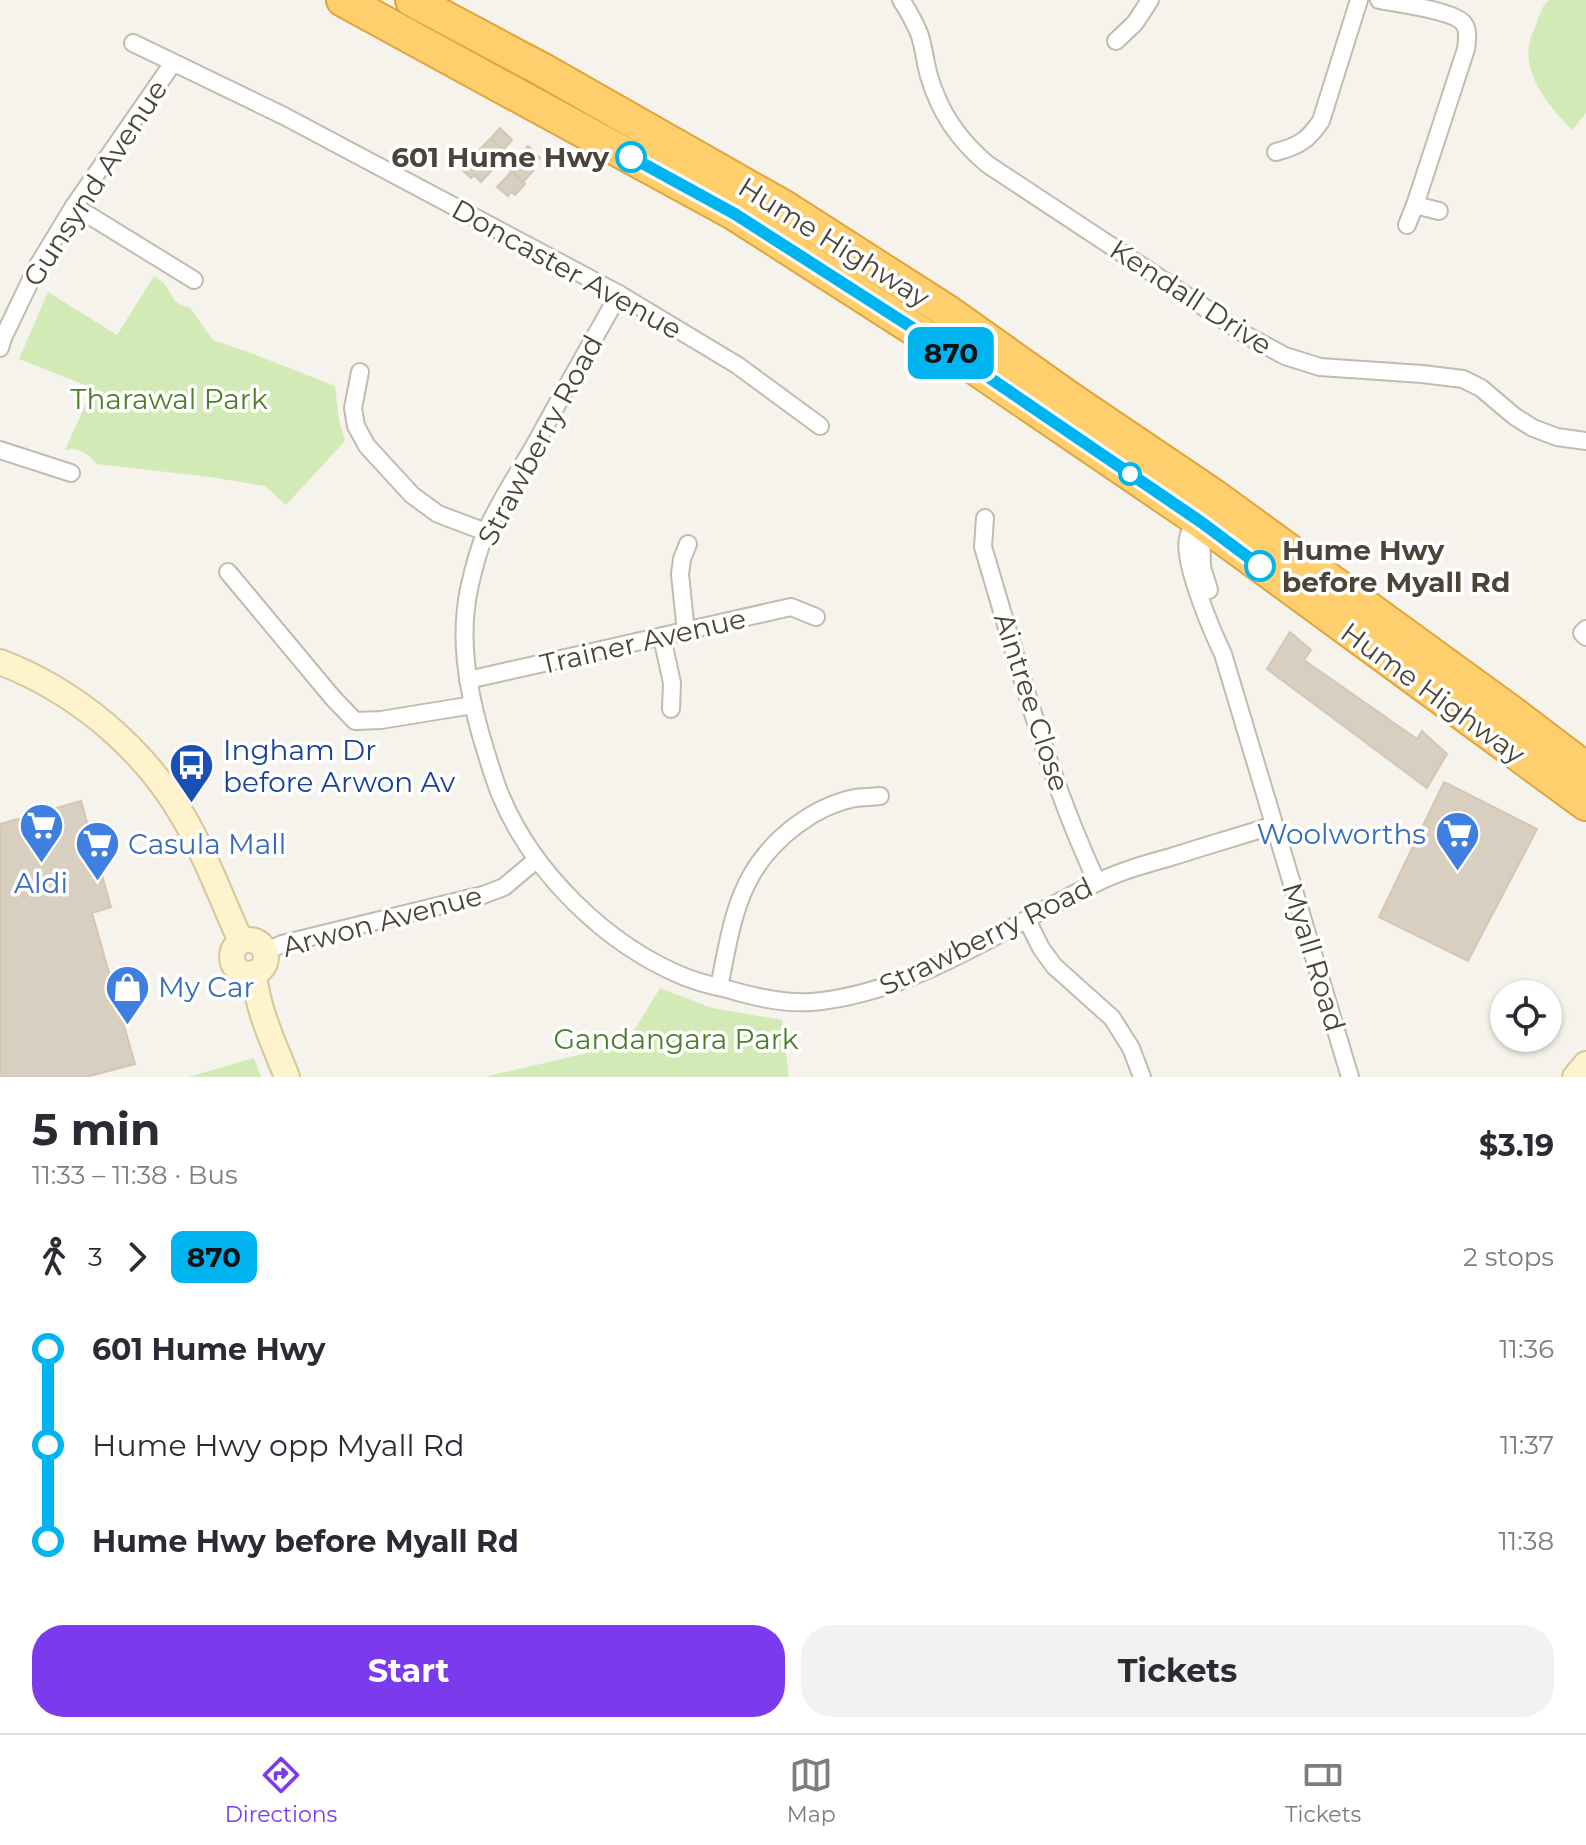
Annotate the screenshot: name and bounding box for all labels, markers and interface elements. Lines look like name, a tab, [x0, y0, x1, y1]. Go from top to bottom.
street label: Gunsynd Avenue	[16, 73, 174, 293]
place label: 601 Hume Hwy	[391, 140, 609, 174]
marker: 601 Hume Hwy	[616, 142, 646, 172]
street label: Hume Highway	[732, 170, 937, 315]
street label: Doncaster Avenue	[446, 192, 688, 346]
street label: Kendall Drive	[1104, 232, 1278, 362]
line badge: 870	[905, 327, 997, 379]
street label: Strawberry Road	[470, 329, 610, 551]
text: 870	[924, 336, 978, 370]
park label: Tharawal Park	[70, 382, 268, 416]
unlabelled marker	[1119, 463, 1141, 485]
place label: Hume Hwy before Myall Rd	[1282, 533, 1510, 599]
marker: Hume Hwy before Myall Rd	[1245, 551, 1275, 581]
street label: Trainer Avenue	[537, 601, 749, 681]
street label: Aintree Close	[987, 609, 1077, 795]
street label: Hume Highway	[1334, 615, 1532, 772]
place label: Ingham Dr before Arwon Av	[223, 733, 456, 799]
bus stop icon: Ingham Dr before Arwon Av	[168, 742, 216, 805]
supermarket icon: Aldi	[17, 802, 65, 865]
supermarket icon: Woolworths	[1433, 810, 1481, 873]
place label: Woolworths	[1256, 817, 1426, 851]
supermarket icon: Casula Mall	[73, 820, 121, 883]
place label: Casula Mall	[128, 827, 286, 861]
place label: Aldi	[14, 866, 68, 900]
street label: Strawberry Road	[874, 870, 1098, 1002]
street label: Arwon Avenue	[278, 878, 486, 964]
street label: Myall Road	[1275, 879, 1353, 1035]
shop icon: My Car	[103, 963, 151, 1026]
place label: My Car	[158, 970, 255, 1004]
map controls	[1490, 980, 1562, 1052]
button: locate	[1490, 980, 1562, 1052]
park label: Gandangara Park	[553, 1022, 799, 1056]
text: 5 min	[32, 1102, 160, 1156]
text: $3.19	[1479, 1127, 1554, 1164]
text: 11:33 – 11:38 · Bus	[32, 1159, 238, 1191]
icon: walk	[32, 1235, 76, 1279]
icon: forward	[115, 1235, 159, 1279]
text: 870	[187, 1240, 241, 1274]
text: 3	[88, 1241, 103, 1273]
text: 2 stops	[1463, 1241, 1554, 1273]
text: 601 Hume Hwy	[92, 1331, 325, 1368]
text: 11:36	[1499, 1333, 1554, 1365]
text: Hume Hwy opp Myall Rd	[92, 1427, 464, 1464]
text: 11:37	[1500, 1429, 1554, 1461]
text: Hume Hwy before Myall Rd	[92, 1523, 519, 1560]
text: 11:38	[1498, 1525, 1554, 1557]
button: Start	[32, 1625, 785, 1717]
button: Tickets	[801, 1625, 1554, 1717]
tab: Directions	[225, 1753, 337, 1828]
tab: Map	[787, 1753, 836, 1828]
tab: Tickets	[1285, 1753, 1361, 1828]

